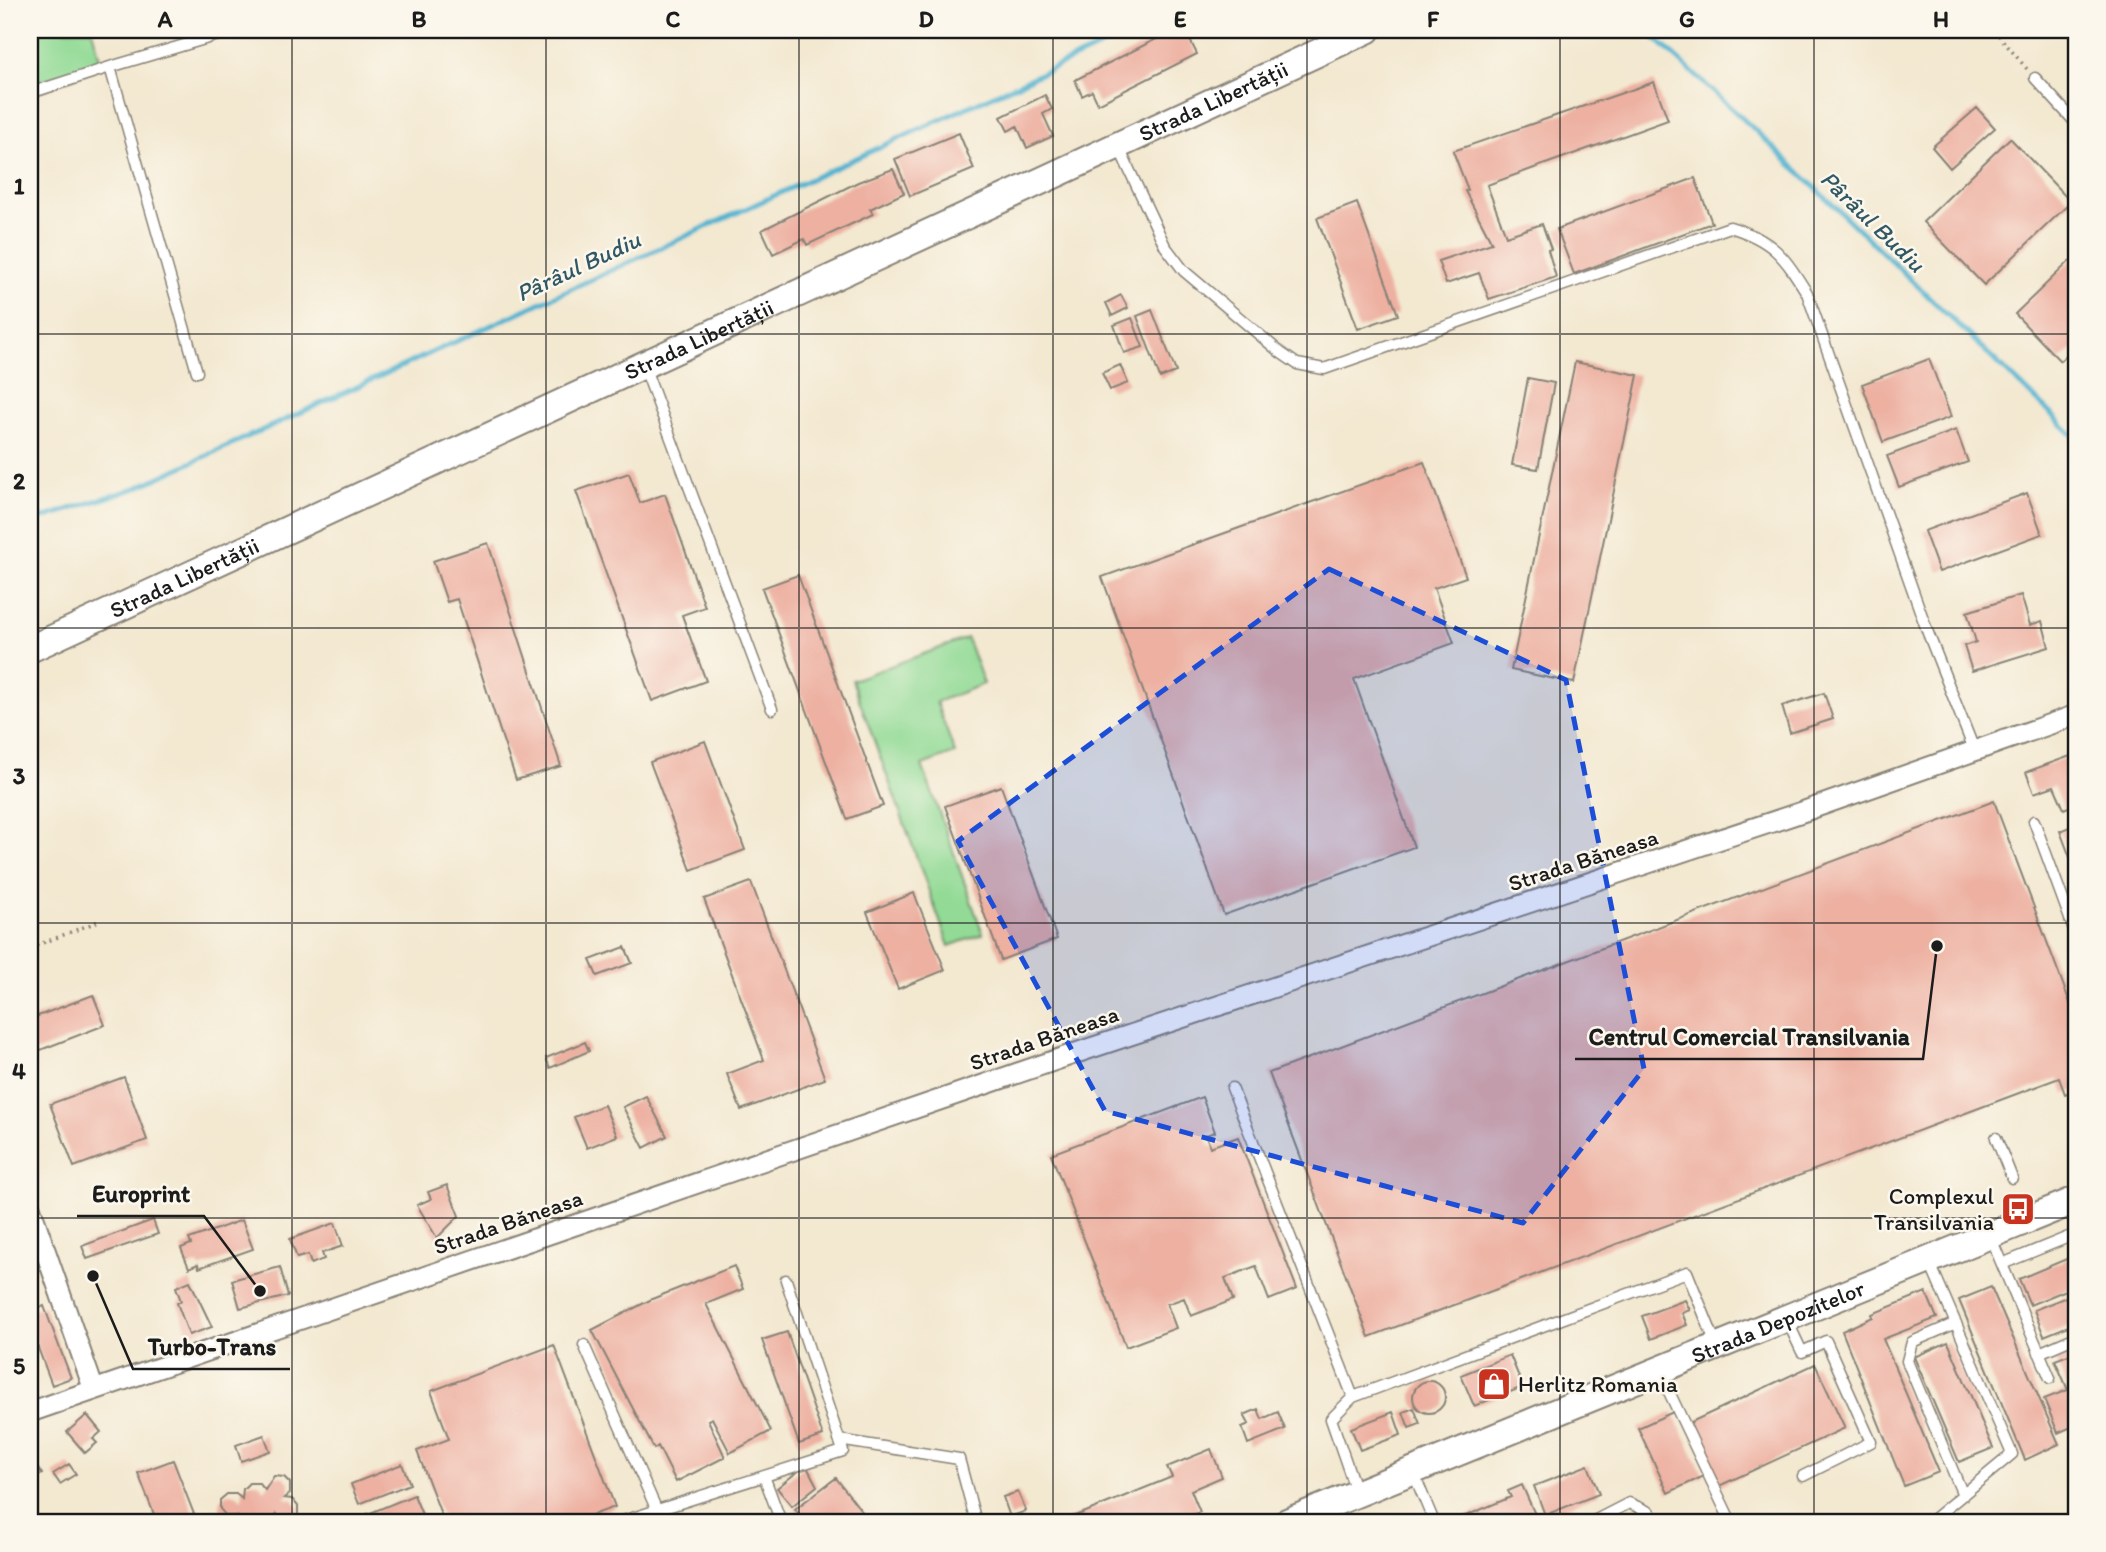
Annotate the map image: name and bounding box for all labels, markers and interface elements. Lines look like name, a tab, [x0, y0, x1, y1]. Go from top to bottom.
text: A	[157, 5, 173, 33]
text: B	[412, 5, 427, 33]
text: C	[666, 5, 681, 33]
text: D	[918, 5, 934, 33]
text: E	[1174, 5, 1187, 33]
text: F	[1427, 5, 1440, 33]
text: G	[1679, 5, 1695, 33]
text: H	[1933, 5, 1949, 33]
street label: Strada Libertății	[1134, 55, 1292, 148]
water label: Pârâul Budiu	[1815, 164, 1932, 278]
text: 1	[14, 172, 25, 200]
water label: Pârâul Budiu	[511, 224, 645, 307]
street label: Strada Libertății	[620, 293, 778, 386]
text: 2	[13, 467, 26, 495]
street label: Strada Libertății	[105, 531, 263, 624]
text: 3	[13, 762, 26, 790]
street label: Strada Băneasa	[1505, 823, 1661, 897]
street label: Strada Băneasa	[966, 999, 1122, 1077]
callout: Centrul Comercial Transilvania	[1575, 1014, 1923, 1059]
text: Centrul Comercial Transilvania	[1588, 1022, 1910, 1051]
text: 4	[12, 1057, 26, 1085]
callout: Europrint	[77, 1171, 204, 1216]
text: Europrint	[92, 1179, 190, 1209]
place label: Complexul Transilvania	[1874, 1182, 1994, 1236]
street label: Strada Băneasa	[430, 1183, 586, 1261]
bus stop icon: Complexul Transilvania	[1999, 1190, 2037, 1228]
street label: Strada Depozitelor	[1687, 1274, 1869, 1370]
callout: Turbo-Trans	[133, 1324, 290, 1369]
text: Turbo-Trans	[147, 1332, 277, 1361]
text: 5	[13, 1352, 25, 1380]
shop icon: Herlitz Romania	[1475, 1365, 1513, 1403]
place label: Herlitz Romania	[1518, 1370, 1678, 1398]

